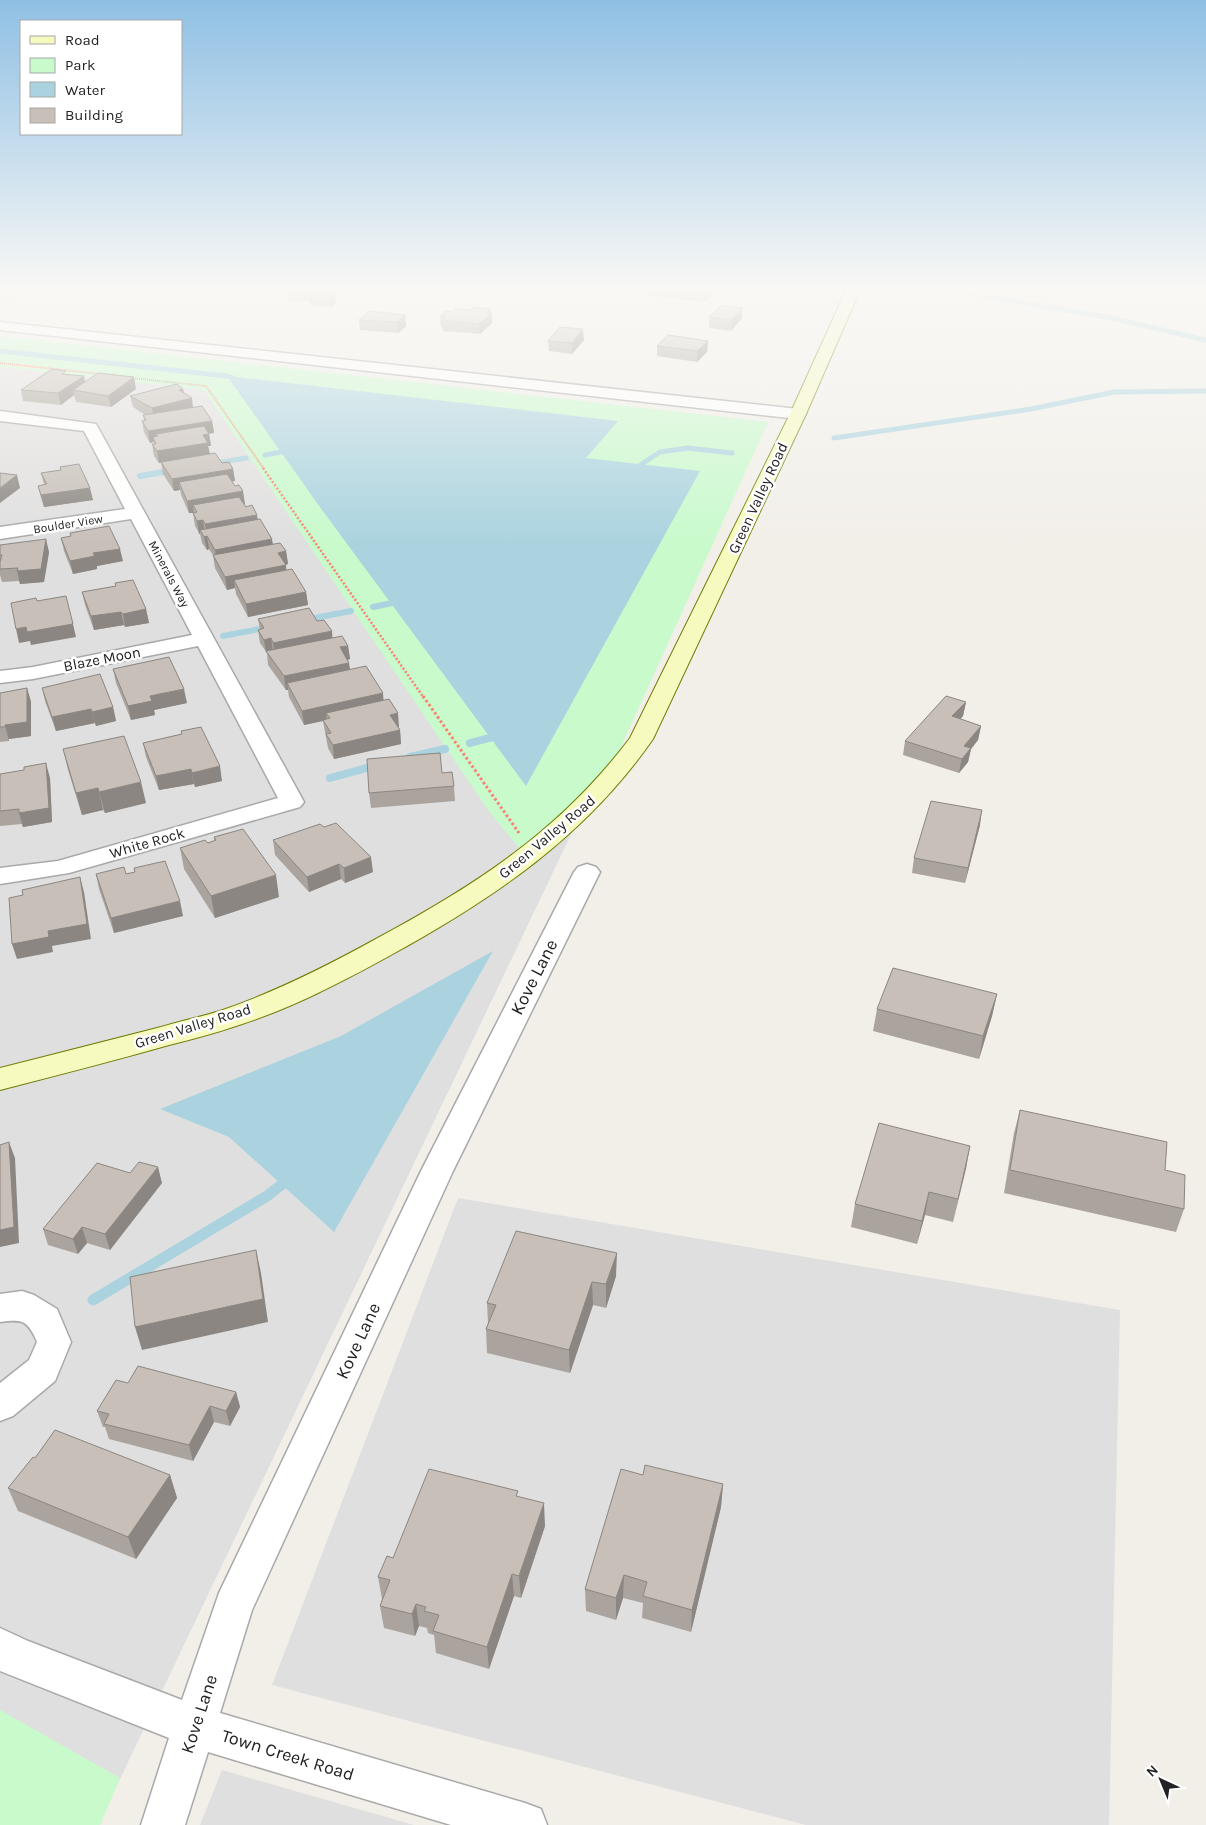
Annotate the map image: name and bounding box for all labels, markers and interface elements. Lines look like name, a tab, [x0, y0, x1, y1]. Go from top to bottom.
legend	[20, 20, 182, 135]
text: Road	[65, 31, 100, 49]
text: Park	[65, 56, 95, 74]
text: Water	[65, 81, 106, 99]
text: Building	[65, 106, 123, 124]
street label: Green Valley Road	[724, 440, 792, 556]
street label: Boulder View	[32, 512, 104, 536]
street label: Minerals Way	[146, 538, 193, 610]
street label: Blaze Moon	[62, 643, 142, 675]
street label: Green Valley Road	[495, 791, 599, 883]
street label: White Rock	[107, 824, 187, 862]
street label: Kove Lane	[506, 936, 562, 1018]
street label: Green Valley Road	[133, 1000, 253, 1052]
street label: Kove Lane	[331, 1299, 385, 1383]
street label: Kove Lane	[176, 1672, 222, 1756]
street label: Town Creek Road	[219, 1724, 357, 1786]
north arrow	[1136, 1755, 1186, 1805]
text: N	[1143, 1761, 1162, 1781]

